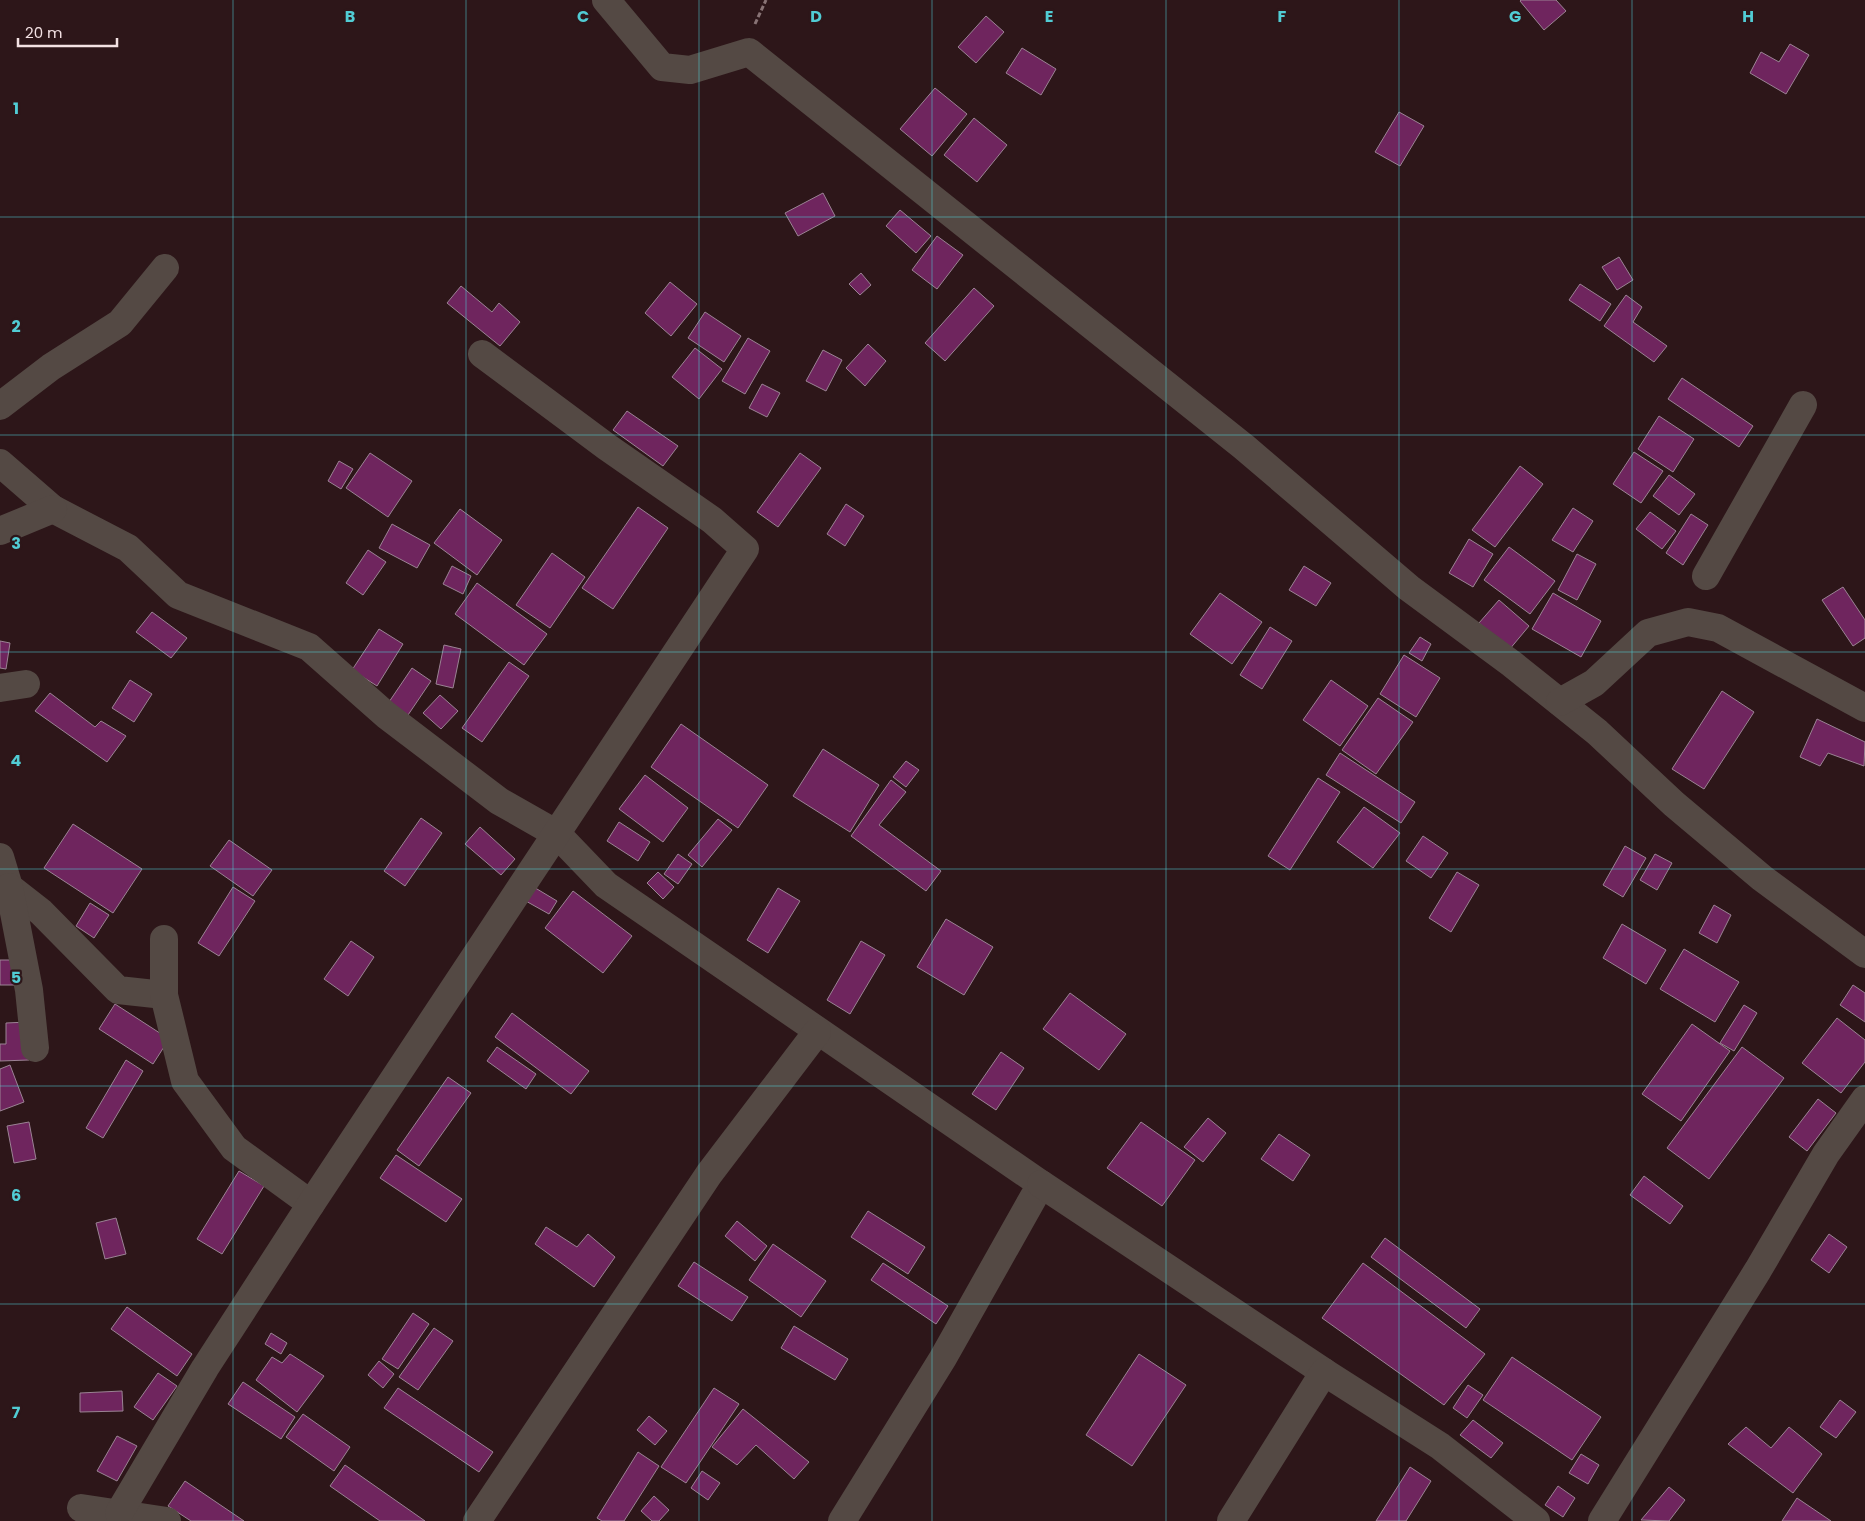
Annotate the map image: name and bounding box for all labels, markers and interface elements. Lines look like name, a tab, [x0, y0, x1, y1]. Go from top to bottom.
text: B	[345, 5, 355, 28]
text: C	[577, 5, 589, 28]
text: D	[810, 5, 822, 28]
text: E	[1045, 5, 1053, 28]
text: F	[1278, 5, 1287, 28]
text: G	[1509, 5, 1521, 28]
text: H	[1742, 5, 1754, 28]
scale bar	[18, 15, 116, 47]
text: 20 m	[25, 22, 63, 43]
text: 1	[13, 97, 19, 120]
text: 2	[11, 315, 21, 338]
text: 3	[11, 532, 21, 555]
text: 4	[11, 749, 22, 772]
text: 5	[11, 966, 21, 989]
text: 6	[11, 1184, 21, 1207]
text: 7	[12, 1401, 21, 1424]

